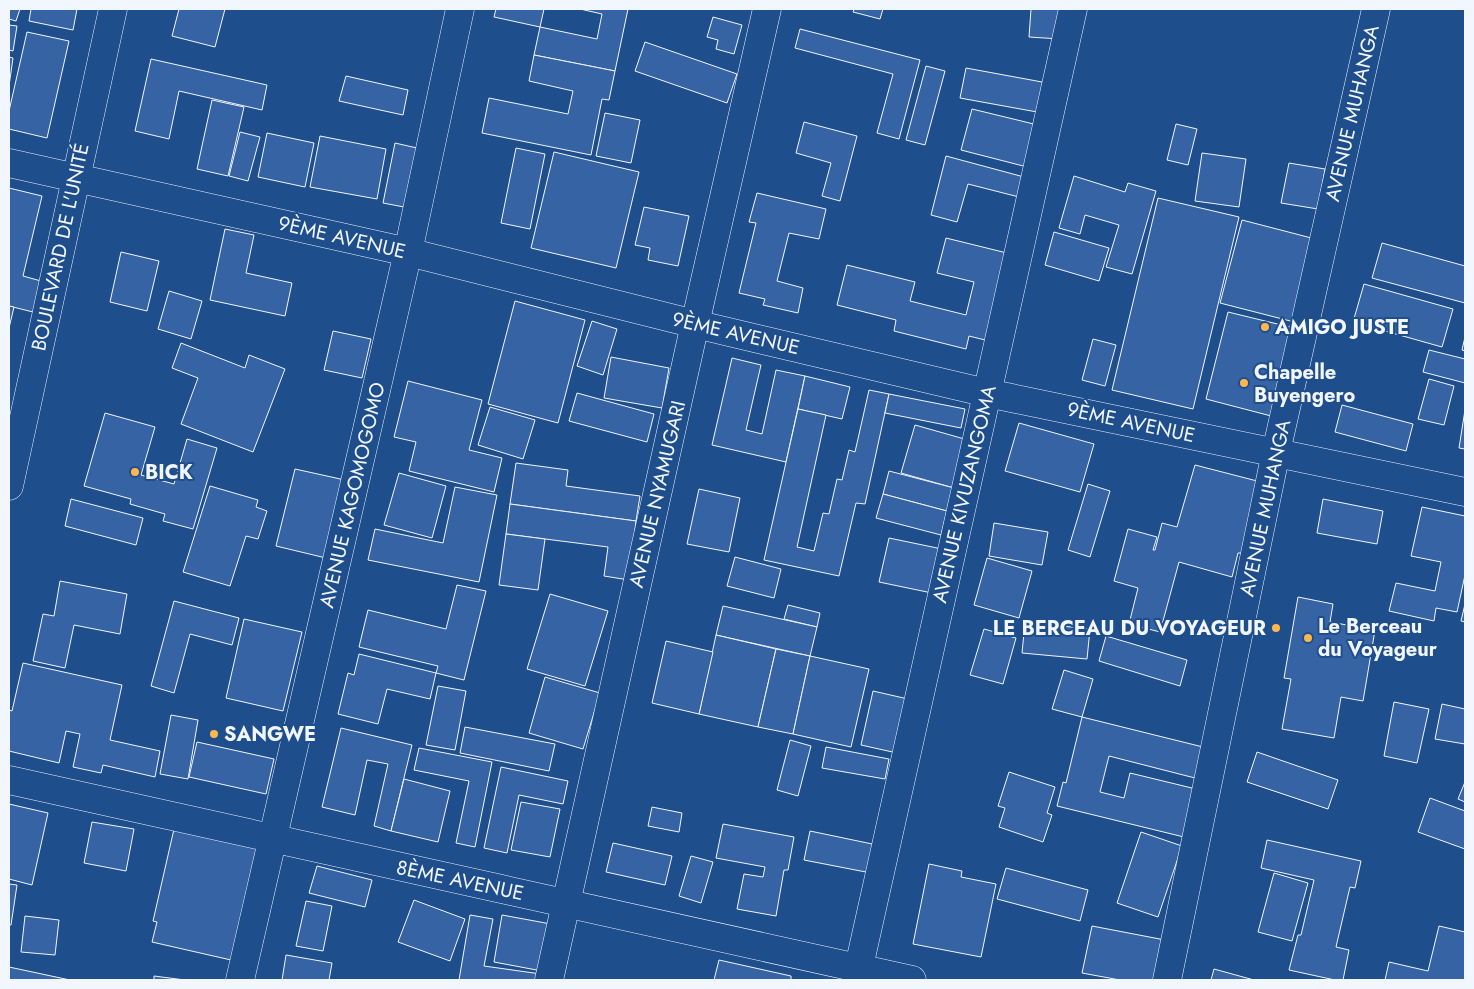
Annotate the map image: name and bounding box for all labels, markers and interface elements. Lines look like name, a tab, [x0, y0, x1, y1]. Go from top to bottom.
street label: AVENUE MUHANGA	[1318, 21, 1387, 204]
street label: BOULEVARD DE L'UNITÉ	[24, 141, 97, 354]
street label: 9ÈME AVENUE	[275, 209, 409, 266]
street label: 9ÈME AVENUE	[669, 305, 803, 362]
place label: AMIGO JUSTE	[1274, 313, 1409, 342]
marker: AMIGO JUSTE	[1259, 321, 1271, 333]
place label: Chapelle Buyengero	[1254, 358, 1355, 410]
marker: Chapelle Buyengero	[1238, 377, 1250, 389]
street label: AVENUE KAGOMOGOMO	[312, 379, 393, 611]
street label: AVENUE KIVUZANGOMA	[925, 382, 1004, 606]
street label: 9ÈME AVENUE	[1064, 395, 1198, 450]
street label: AVENUE NYAMUGARI	[622, 398, 693, 591]
street label: AVENUE MUHANGA	[1233, 416, 1299, 599]
place label: BICK	[145, 458, 193, 487]
marker: BICK	[129, 466, 141, 478]
place label: Le Berceau du Voyageur	[1318, 612, 1438, 664]
place label: LE BERCEAU DU VOYAGEUR	[993, 614, 1266, 643]
marker: LE BERCEAU DU VOYAGEUR	[1270, 622, 1282, 634]
marker: Le Berceau du Voyageur	[1302, 632, 1314, 644]
place label: SANGWE	[224, 720, 316, 749]
marker: SANGWE	[208, 728, 220, 740]
street label: 8ÈME AVENUE	[394, 853, 526, 908]

